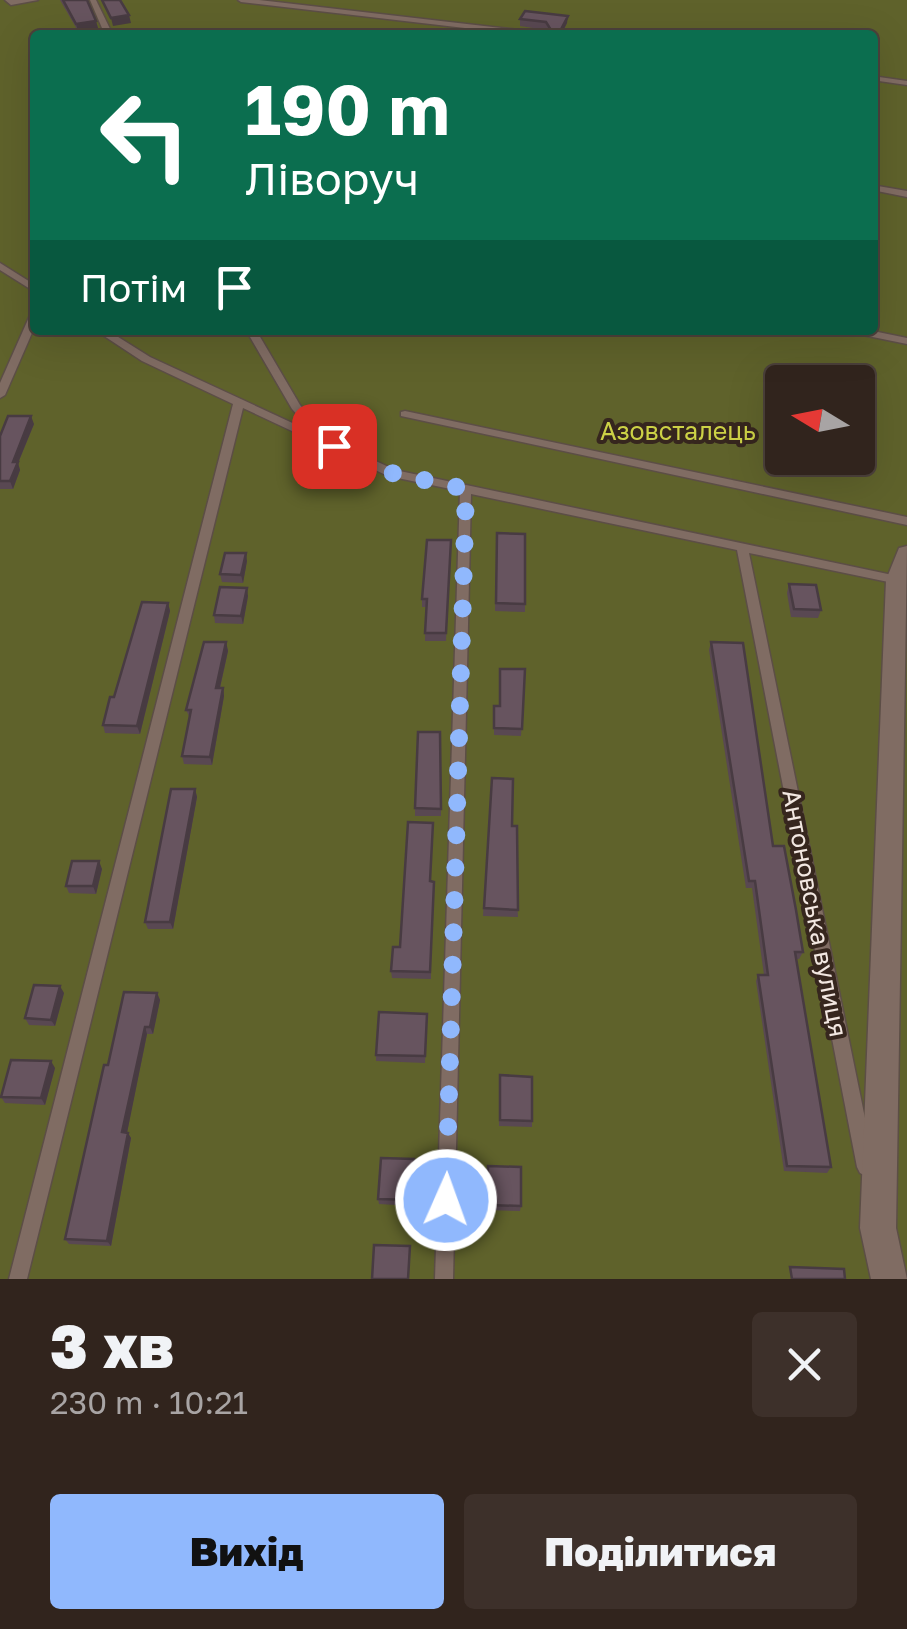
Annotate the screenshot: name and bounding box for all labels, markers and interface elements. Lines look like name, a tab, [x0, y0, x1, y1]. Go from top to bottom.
text: 190 m	[245, 66, 450, 150]
icon: left	[80, 70, 210, 200]
text: Ліворуч	[245, 151, 419, 205]
icon: arrive	[207, 260, 262, 315]
text: Потім	[80, 265, 187, 310]
north arrow	[765, 365, 875, 475]
map controls	[765, 365, 875, 475]
pin	[292, 404, 377, 489]
park label: Азовсталець	[600, 415, 756, 446]
icon: arrive	[307, 419, 362, 474]
street label: Антоновська вулиця	[776, 786, 855, 1039]
position arrow	[394, 1148, 498, 1252]
text: 3 хв	[50, 1309, 174, 1381]
button: close	[752, 1312, 857, 1417]
text: 230 m · 10:21	[50, 1383, 248, 1421]
button: Вихід	[50, 1494, 444, 1609]
button: Поділитися	[464, 1494, 857, 1609]

